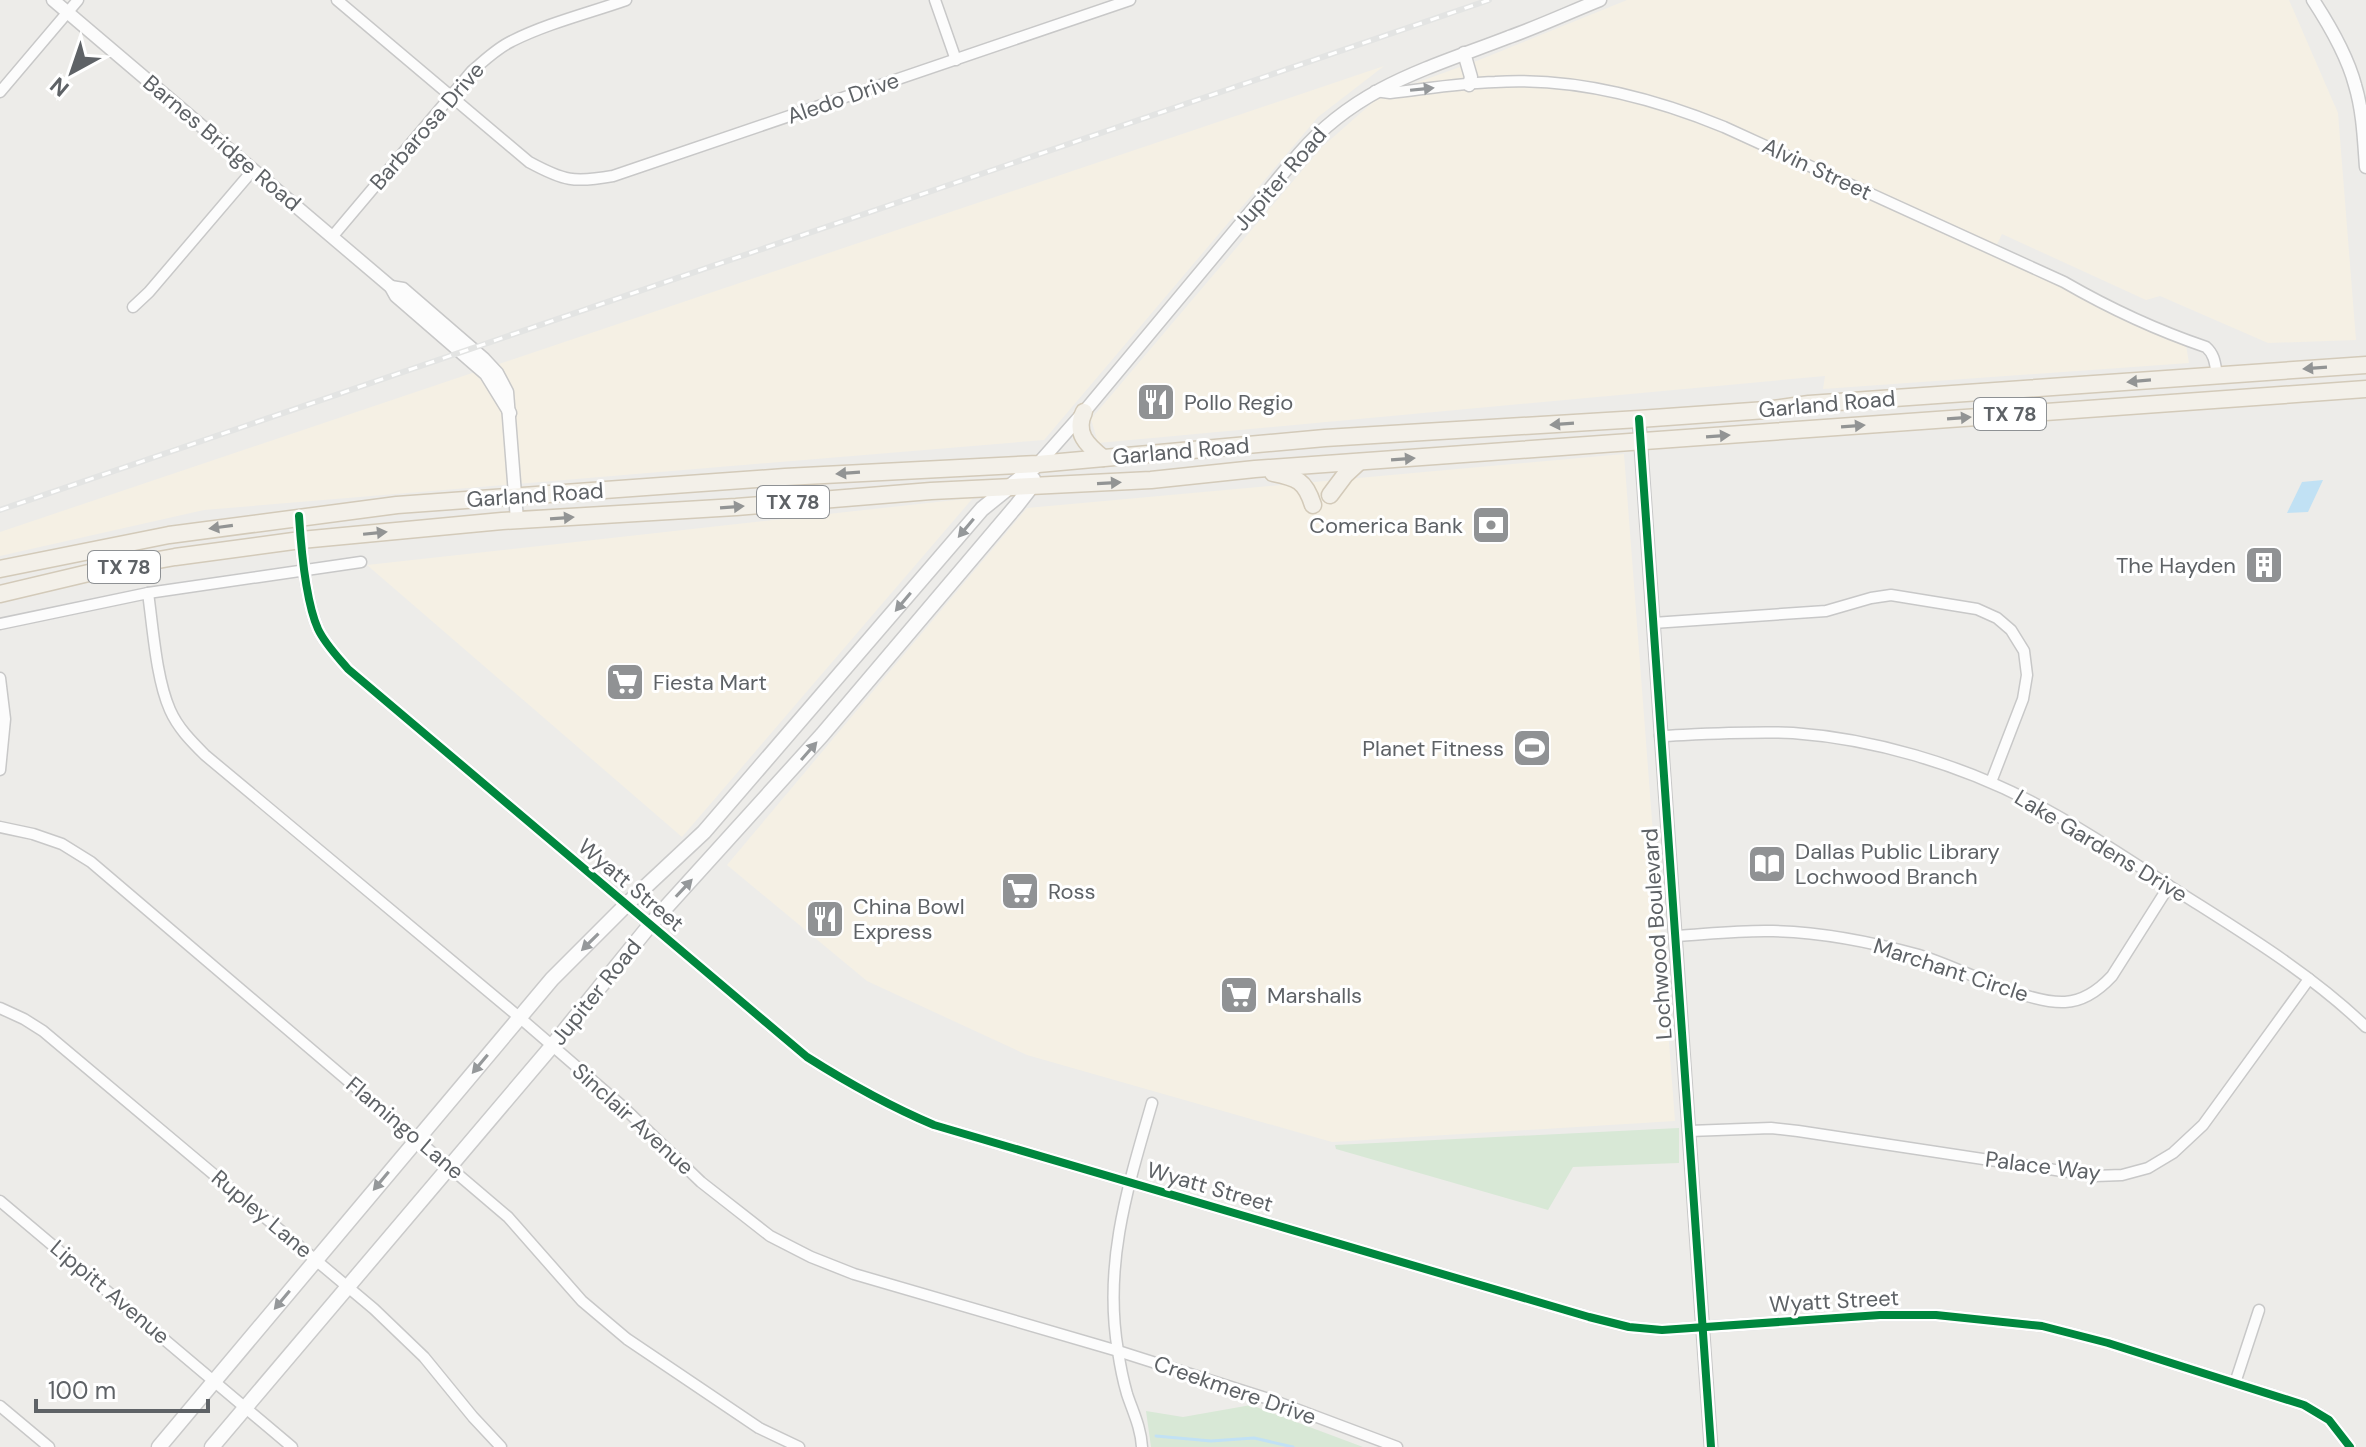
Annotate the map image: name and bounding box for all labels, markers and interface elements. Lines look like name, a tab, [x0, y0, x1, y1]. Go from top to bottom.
north arrow	[32, 32, 112, 112]
street label: Barbarosa Drive	[363, 56, 491, 196]
street label: Aledo Drive	[783, 65, 903, 131]
street label: Barnes Bridge Road	[137, 68, 307, 218]
text: N	[44, 71, 75, 103]
one-way arrow	[1410, 83, 1435, 96]
street label: Jupiter Road	[1227, 121, 1333, 237]
street label: Alvin Street	[1758, 131, 1876, 207]
one-way arrow	[2302, 362, 2327, 375]
one-way arrow	[2126, 375, 2151, 388]
restaurant icon: Pollo Regio	[1135, 381, 1177, 423]
street label: Garland Road	[1757, 384, 1897, 424]
place label: Pollo Regio	[1184, 388, 1293, 417]
road number: TX 78	[1974, 398, 2046, 430]
one-way arrow	[1947, 411, 1972, 424]
one-way arrow	[1549, 418, 1574, 431]
one-way arrow	[1841, 419, 1866, 432]
one-way arrow	[1706, 429, 1731, 442]
street label: Garland Road	[1111, 431, 1251, 471]
one-way arrow	[1391, 452, 1416, 465]
one-way arrow	[835, 467, 860, 480]
street label: Garland Road	[466, 476, 604, 514]
one-way arrow	[1096, 476, 1122, 489]
road number: TX 78	[757, 486, 829, 518]
one-way arrow	[720, 500, 745, 513]
bank icon: Comerica Bank	[1470, 504, 1512, 546]
one-way arrow	[550, 511, 575, 524]
place label: Comerica Bank	[1309, 511, 1463, 540]
one-way arrow	[958, 518, 975, 538]
one-way arrow	[209, 521, 234, 534]
one-way arrow	[363, 527, 388, 540]
building icon: The Hayden	[2243, 544, 2285, 586]
road number: TX 78	[88, 551, 160, 583]
place label: The Hayden	[2116, 551, 2236, 580]
one-way arrow	[895, 592, 912, 612]
supermarket icon: Fiesta Mart	[604, 661, 646, 703]
place label: Fiesta Mart	[653, 668, 767, 697]
sports icon: Planet Fitness	[1511, 727, 1553, 769]
place label: Planet Fitness	[1362, 734, 1504, 763]
one-way arrow	[799, 741, 817, 760]
street label: Lake Gardens Drive	[2009, 783, 2193, 909]
street label: Lochwood Boulevard	[1635, 827, 1679, 1041]
street label: Wyatt Street	[572, 832, 690, 938]
place label: Dallas Public Library Lochwood Branch	[1795, 837, 2000, 891]
library icon: Dallas Public Library Lochwood Branch	[1746, 843, 1788, 885]
supermarket icon: Ross	[999, 870, 1041, 912]
place label: Ross	[1048, 877, 1096, 906]
one-way arrow	[675, 879, 693, 898]
place label: China Bowl Express	[853, 892, 965, 946]
restaurant icon: China Bowl Express	[804, 898, 846, 940]
street label: Marchant Circle	[1870, 931, 2032, 1009]
one-way arrow	[581, 932, 599, 951]
street label: Jupiter Road	[544, 933, 648, 1051]
supermarket icon: Marshalls	[1218, 974, 1260, 1016]
place label: Marshalls	[1267, 981, 1362, 1010]
one-way arrow	[472, 1053, 489, 1073]
street label: Sinclair Avenue	[566, 1057, 700, 1181]
street label: Flamingo Lane	[340, 1070, 470, 1186]
street label: Palace Way	[1984, 1145, 2102, 1187]
street label: Wyatt Street	[1144, 1155, 1276, 1219]
street label: Rupley Lane	[205, 1163, 319, 1265]
one-way arrow	[373, 1171, 390, 1191]
street label: Lippitt Avenue	[44, 1233, 176, 1351]
street label: Wyatt Street	[1768, 1283, 1900, 1319]
one-way arrow	[274, 1290, 291, 1310]
street label: Creekmere Drive	[1150, 1349, 1320, 1431]
scale bar	[36, 1363, 208, 1413]
text: 100 m	[48, 1375, 116, 1406]

